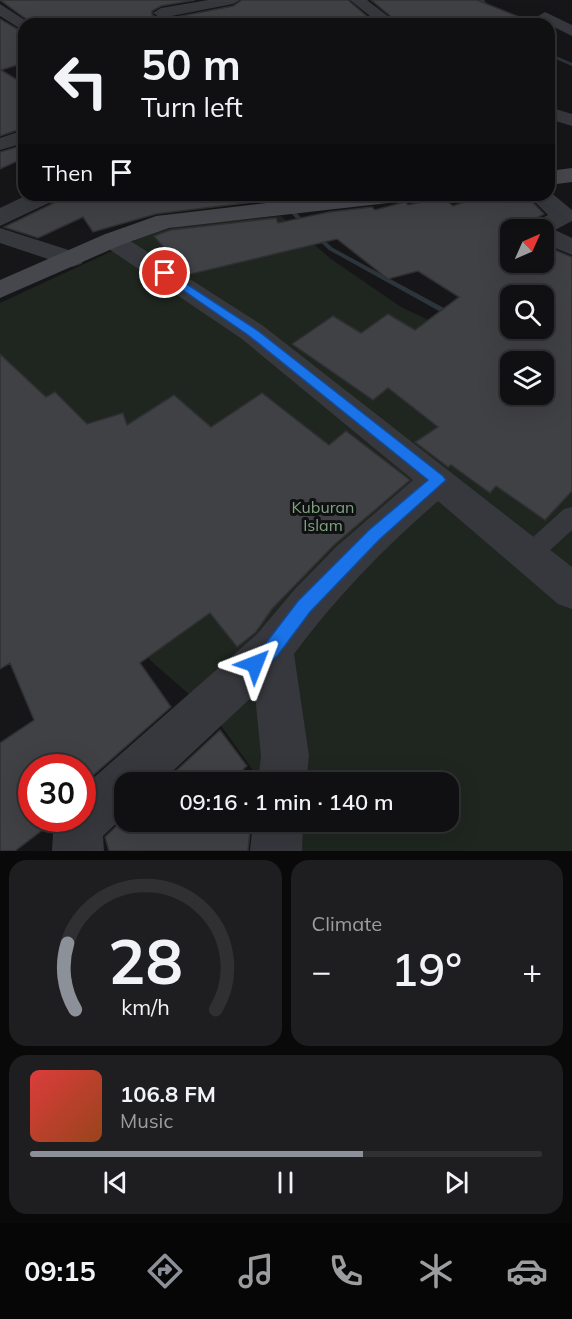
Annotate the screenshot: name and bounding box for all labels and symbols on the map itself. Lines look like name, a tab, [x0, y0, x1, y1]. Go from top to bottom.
north arrow	[500, 219, 554, 273]
pin	[139, 247, 190, 298]
park label: Kuburan Islam	[292, 497, 354, 535]
position arrow	[223, 632, 287, 696]
speed limit sign: 30	[18, 754, 96, 832]

